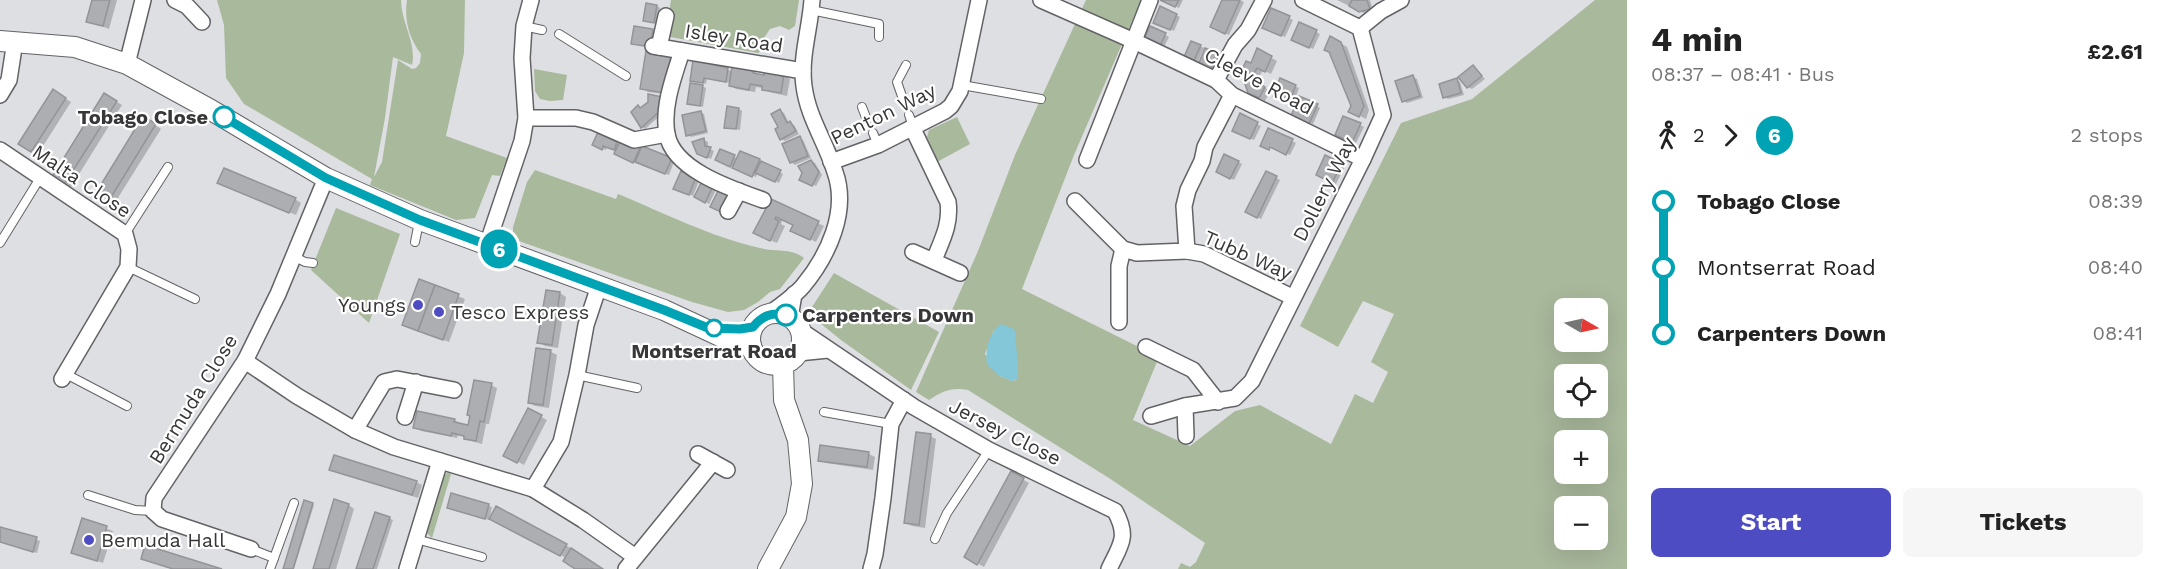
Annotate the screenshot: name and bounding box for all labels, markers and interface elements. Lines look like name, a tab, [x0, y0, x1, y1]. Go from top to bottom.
street label: Isley Road	[683, 18, 785, 58]
text: 4 min	[1651, 20, 1743, 59]
text: £2.61	[2087, 39, 2143, 64]
street label: Cleeve Road	[1200, 42, 1318, 120]
text: 08:37 – 08:41 · Bus	[1651, 62, 1835, 86]
street label: Penton Way	[826, 78, 940, 150]
place label: Tobago Close	[77, 105, 208, 129]
marker: Tobago Close	[213, 106, 235, 128]
icon: walk	[1651, 119, 1684, 152]
icon: forward	[1714, 119, 1747, 152]
text: 2	[1693, 123, 1705, 147]
text: 6	[1768, 123, 1781, 148]
text: 2 stops	[2071, 123, 2143, 147]
street label: Dollery Way	[1287, 132, 1361, 245]
street label: Malta Close	[28, 139, 136, 223]
text: Tobago Close	[1697, 189, 1841, 214]
text: 08:39	[2088, 189, 2143, 213]
street label: Tubb Way	[1200, 225, 1296, 285]
line badge: 6	[480, 230, 518, 268]
text: 6	[493, 237, 505, 262]
text: Montserrat Road	[1697, 255, 1876, 280]
text: 08:40	[2088, 255, 2143, 279]
place label: Youngs	[338, 293, 406, 317]
marker: Youngs	[411, 298, 425, 312]
north arrow	[1554, 298, 1608, 352]
map controls	[1554, 298, 1608, 550]
place label: Tesco Express	[451, 300, 589, 324]
place label: Carpenters Down	[802, 303, 974, 327]
marker: Carpenters Down	[775, 304, 797, 326]
marker: Tesco Express	[432, 305, 446, 319]
marker: Montserrat Road	[705, 319, 723, 337]
text: Carpenters Down	[1697, 321, 1886, 346]
text: 08:41	[2093, 321, 2143, 345]
street label: Bermuda Close	[144, 330, 242, 468]
place label: Montserrat Road	[631, 339, 797, 363]
button: locate	[1554, 364, 1608, 418]
street label: Jersey Close	[945, 393, 1065, 471]
button: +	[1554, 430, 1608, 484]
button: Start	[1651, 488, 1891, 557]
button: Tickets	[1903, 488, 2143, 557]
button: −	[1554, 496, 1608, 550]
place label: Bemuda Hall	[101, 528, 225, 552]
marker: Bemuda Hall	[82, 533, 96, 547]

